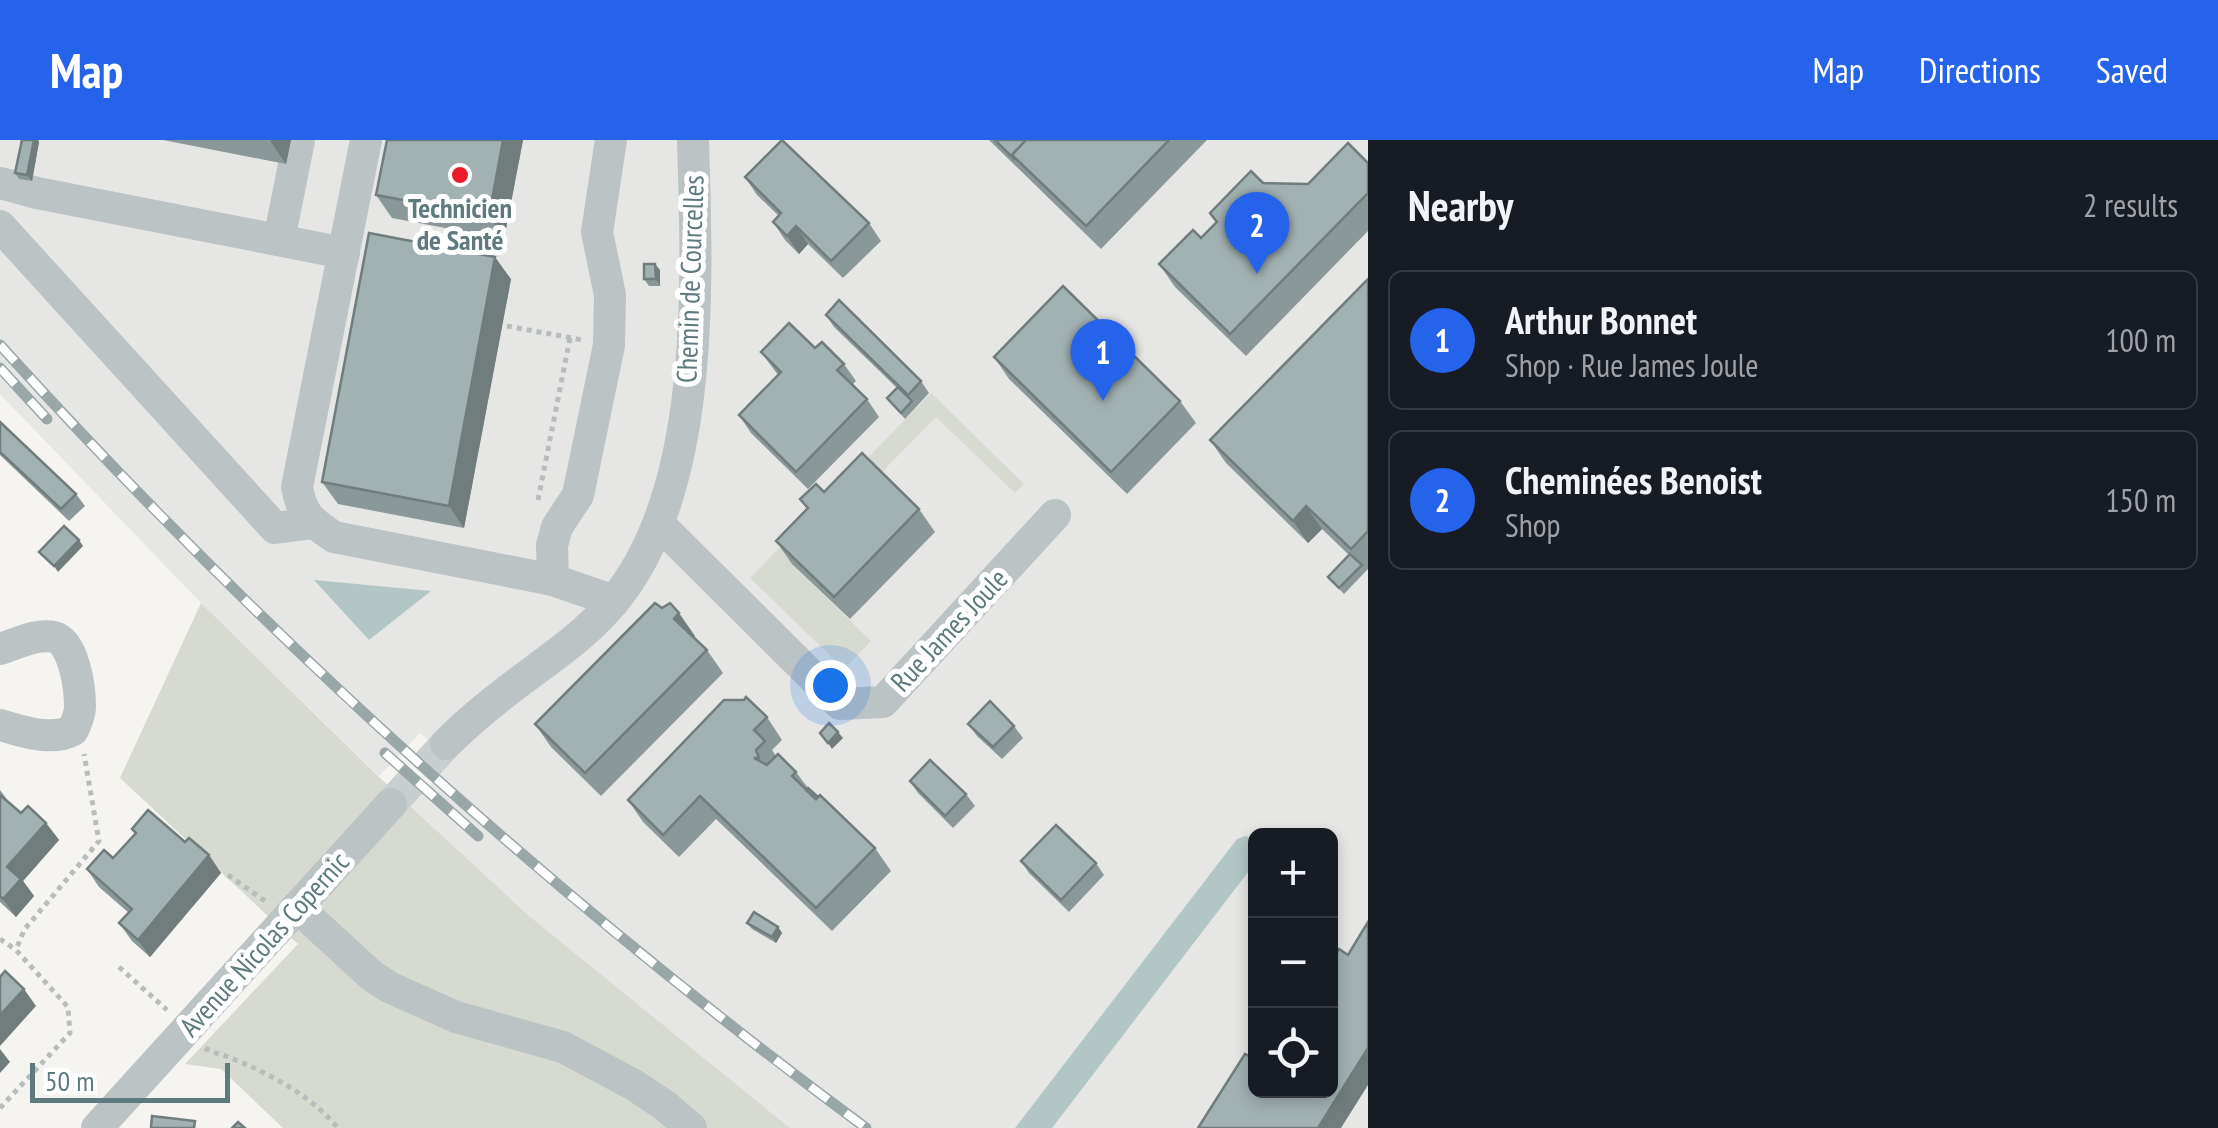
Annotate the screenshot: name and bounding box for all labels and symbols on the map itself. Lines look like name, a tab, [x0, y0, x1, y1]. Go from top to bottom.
marker: Technicien de Santé	[449, 164, 471, 186]
street label: Chemin de Courcelles	[667, 174, 712, 384]
place label: Technicien de Santé	[408, 189, 512, 258]
pin: 2	[1224, 192, 1290, 274]
pin: 1	[1070, 318, 1136, 401]
street label: Rue James Joule	[882, 560, 1015, 699]
your location	[805, 660, 856, 711]
street label: Avenue Nicolas Copernic	[171, 843, 357, 1044]
scale bar	[30, 1058, 230, 1102]

